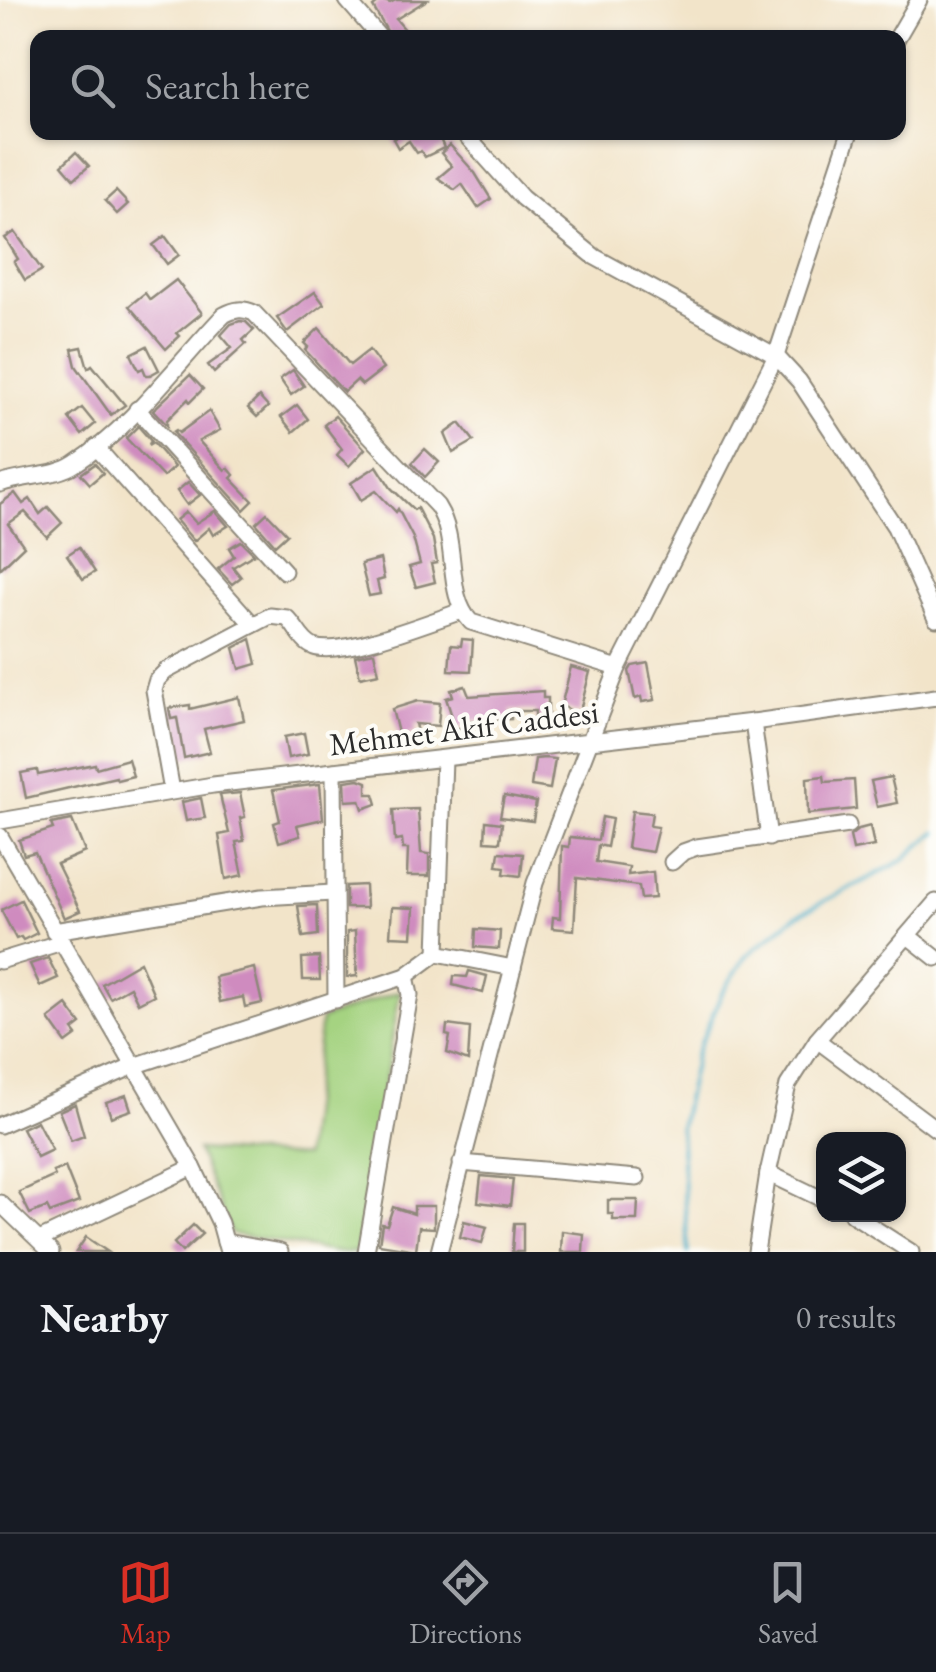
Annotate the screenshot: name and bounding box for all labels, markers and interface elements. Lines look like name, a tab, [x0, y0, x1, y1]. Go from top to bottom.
search box	[30, 30, 906, 140]
icon: search	[65, 58, 120, 113]
text: Search here	[145, 61, 310, 110]
street label: Mehmet Akif Caddesi	[327, 691, 601, 765]
map controls	[816, 1132, 906, 1222]
button: layers	[816, 1132, 906, 1222]
text: Nearby	[40, 1290, 169, 1345]
text: 0 results	[796, 1296, 896, 1338]
tab: Map	[118, 1555, 173, 1651]
tab: Directions	[409, 1555, 522, 1651]
tab: Saved	[758, 1555, 818, 1651]

